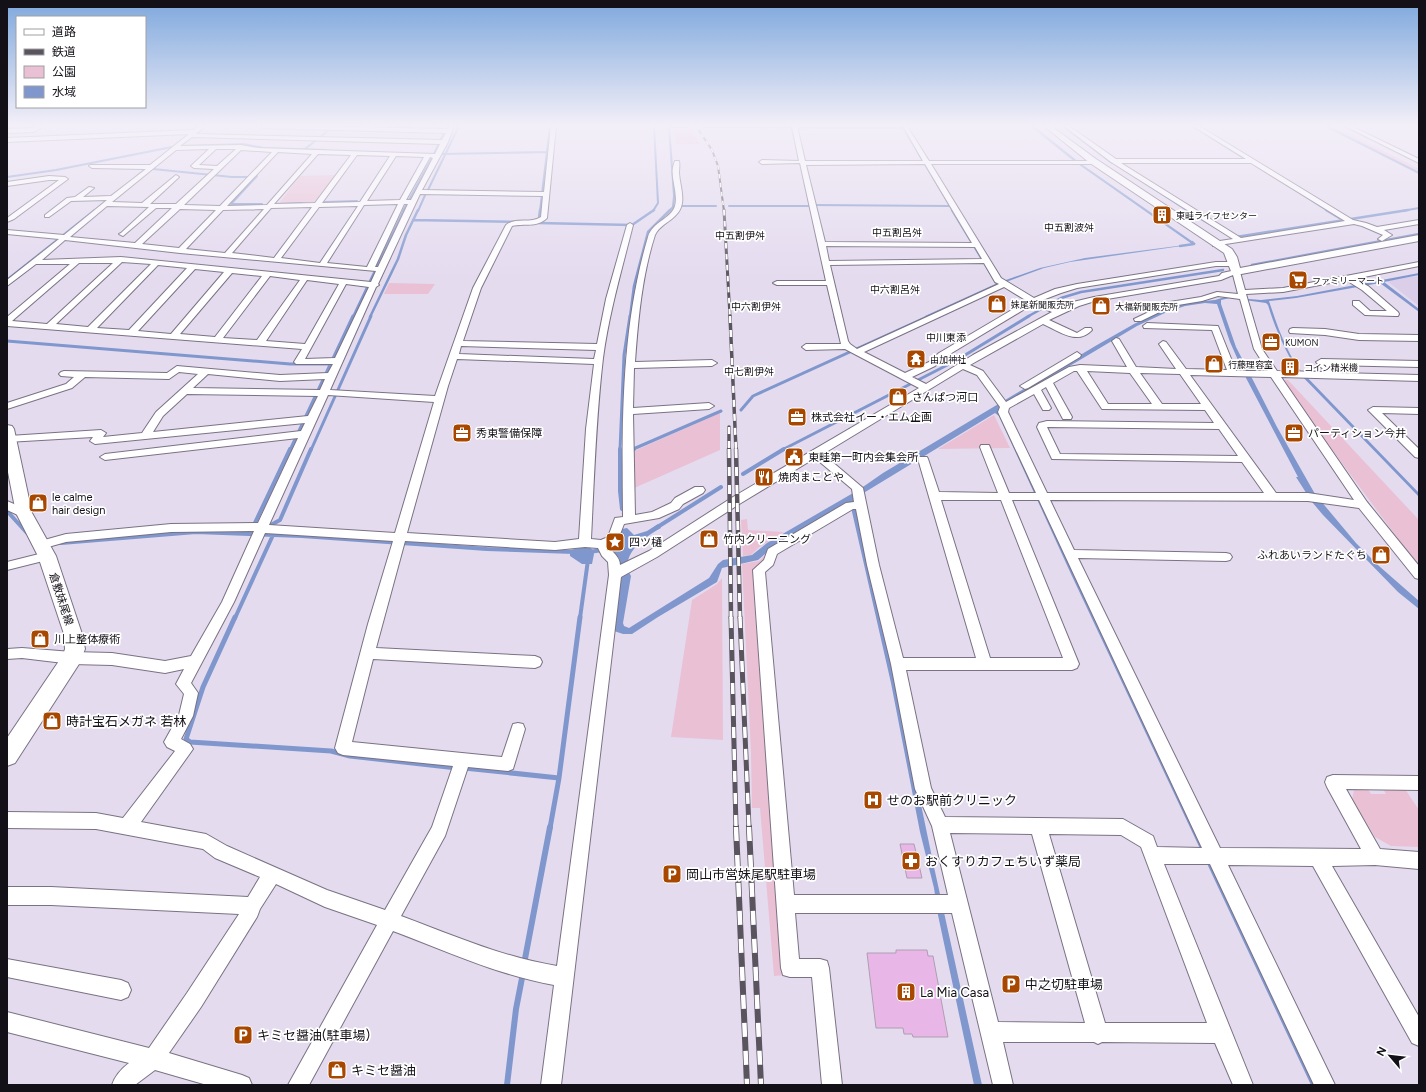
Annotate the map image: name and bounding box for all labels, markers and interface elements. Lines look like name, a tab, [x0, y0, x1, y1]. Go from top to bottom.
legend	[16, 16, 146, 108]
text: 道路	[52, 25, 76, 39]
text: 鉄道	[52, 45, 76, 59]
text: 公園	[52, 65, 76, 79]
text: 水域	[52, 85, 76, 99]
building icon: 東畦ライフセンター	[1151, 204, 1173, 226]
place label: 東畦ライフセンター	[1176, 210, 1257, 221]
district label: 中五割波舛	[1044, 221, 1094, 234]
district label: 中五割呂舛	[872, 226, 922, 239]
district label: 中五割伊舛	[715, 229, 765, 242]
supermarket icon: ファミリーマート	[1287, 269, 1309, 291]
place label: ファミリーマート	[1312, 275, 1384, 286]
district label: 中六割呂舛	[870, 283, 920, 296]
shop icon: 妹尾新聞販売所	[986, 293, 1008, 315]
shop icon: 大福新聞販売所	[1090, 295, 1112, 317]
place label: 妹尾新聞販売所	[1011, 299, 1074, 310]
district label: 中六割伊舛	[731, 300, 781, 313]
place label: 大福新聞販売所	[1115, 301, 1178, 312]
district label: 中川東添	[926, 331, 966, 344]
office icon: KUMON	[1260, 331, 1282, 353]
place label: KUMON	[1285, 337, 1318, 348]
temple icon: 由加神社	[905, 348, 927, 370]
shop icon: 行藤理容室	[1203, 353, 1225, 375]
place label: 由加神社	[930, 354, 966, 365]
building icon: コイン精米機	[1279, 356, 1301, 378]
place label: 行藤理容室	[1228, 359, 1273, 370]
place label: コイン精米機	[1304, 362, 1358, 373]
district label: 中七割伊舛	[724, 365, 774, 378]
shop icon: さんぱつ河口	[887, 386, 909, 408]
place label: さんぱつ河口	[912, 391, 978, 404]
office icon: 株式会社イー・エム企画	[786, 406, 808, 428]
place label: 株式会社イー・エム企画	[811, 411, 932, 424]
office icon: 秀東警備保障	[451, 422, 473, 444]
office icon: パーティション今井	[1283, 422, 1305, 444]
place label: 秀東警備保障	[476, 427, 542, 440]
place label: パーティション今井	[1308, 427, 1406, 440]
public building icon: 東畦第一町内会集会所	[783, 446, 805, 468]
place label: 東畦第一町内会集会所	[808, 451, 919, 464]
restaurant icon: 焼肉まことや	[753, 466, 775, 488]
place label: 焼肉まことや	[778, 471, 844, 484]
place label: le calme hair design	[52, 491, 105, 517]
shop icon: le calme hair design	[27, 492, 49, 514]
shop icon: 竹内クリーニング	[698, 528, 720, 550]
place icon: 四ツ樋	[604, 531, 626, 553]
place label: 竹内クリーニング	[723, 533, 811, 546]
place label: 四ツ樋	[629, 536, 662, 549]
shop icon: ふれあいランドたぐち	[1370, 544, 1392, 566]
place label: ふれあいランドたぐち	[1257, 549, 1367, 562]
street label: 倉敷妹尾線	[46, 571, 76, 627]
shop icon: 川上整体療術	[29, 628, 51, 650]
place label: 川上整体療術	[54, 633, 120, 646]
shop icon: 時計宝石メガネ 若林	[41, 710, 63, 732]
place label: 時計宝石メガネ 若林	[66, 714, 186, 729]
hospital icon: せのお駅前クリニック	[862, 789, 884, 811]
place label: せのお駅前クリニック	[887, 793, 1017, 808]
pharmacy icon: おくすりカフェちいず薬局	[900, 850, 922, 872]
place label: おくすりカフェちいず薬局	[925, 854, 1081, 869]
parking icon: 岡山市営妹尾駅駐車場	[661, 863, 683, 885]
place label: 岡山市営妹尾駅駐車場	[686, 867, 816, 882]
parking icon: 中之切駐車場	[1000, 973, 1022, 995]
place label: 中之切駐車場	[1025, 977, 1103, 992]
building icon: La Mia Casa	[895, 981, 917, 1003]
place label: La Mia Casa	[920, 985, 989, 1000]
parking icon: キミセ醤油(駐車場)	[232, 1024, 254, 1046]
place label: キミセ醤油(駐車場)	[257, 1028, 370, 1043]
north arrow	[1370, 1036, 1410, 1076]
text: N	[1374, 1045, 1389, 1058]
shop icon: キミセ醤油	[326, 1059, 348, 1081]
place label: キミセ醤油	[351, 1063, 416, 1078]

